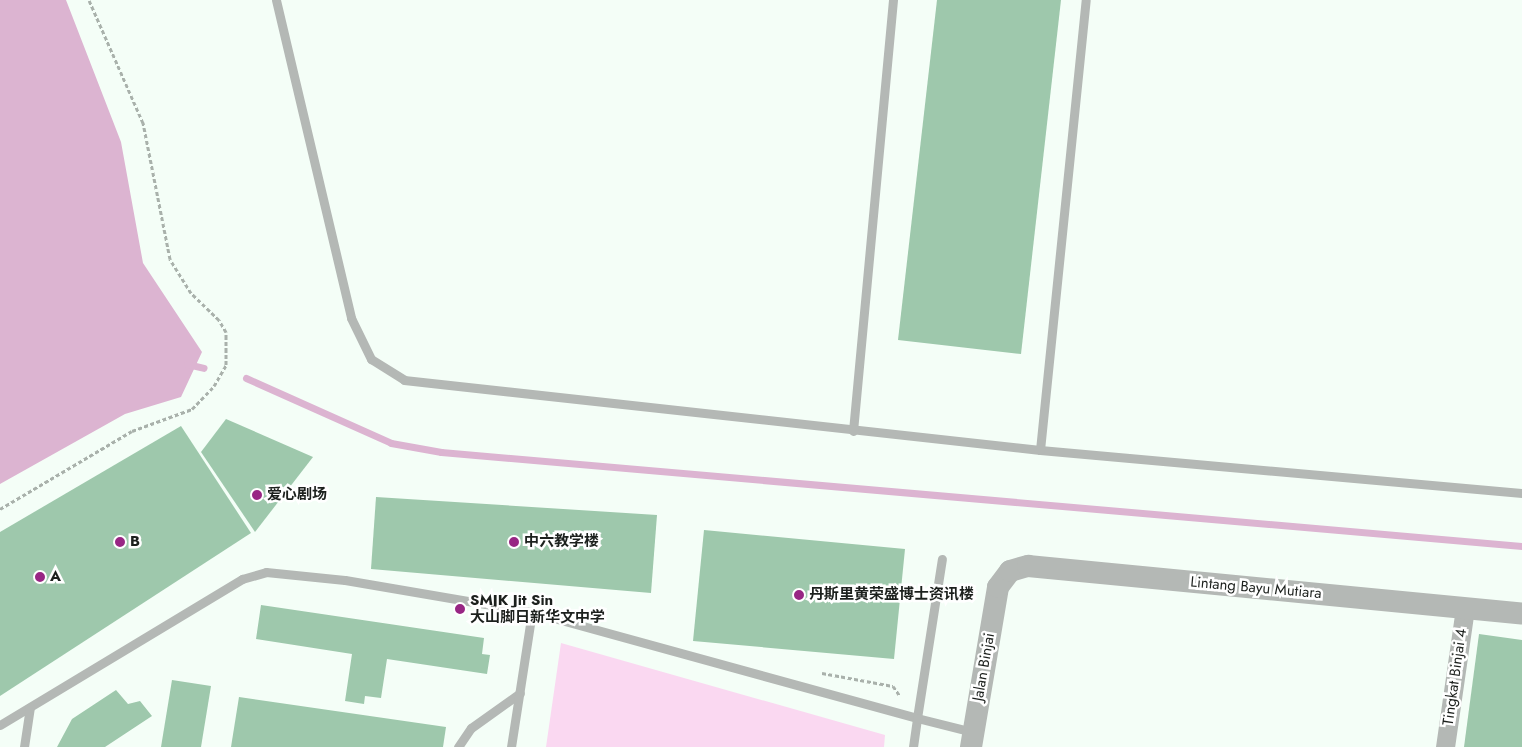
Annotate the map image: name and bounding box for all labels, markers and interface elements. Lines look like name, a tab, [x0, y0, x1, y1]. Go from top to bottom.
place label: 爱心剧场	[267, 486, 327, 504]
marker: 爱心剧场	[251, 489, 263, 501]
place label: B	[130, 533, 140, 551]
place label: 中六教学楼	[524, 533, 599, 551]
marker: B	[114, 536, 126, 548]
marker: 中六教学楼	[508, 536, 520, 548]
place label: A	[50, 568, 61, 586]
marker: A	[34, 571, 46, 583]
street label: Lintang Bayu Mutiara	[1190, 573, 1322, 603]
place label: 丹斯里黄荣盛博士资讯楼	[809, 586, 974, 604]
marker: 丹斯里黄荣盛博士资讯楼	[793, 589, 805, 601]
place label: SMJK Jit Sin 大山脚日新华文中学	[470, 591, 605, 626]
marker: SMJK Jit Sin 大山脚日新华文中学	[454, 603, 466, 615]
street label: Tingkat Binjai 4	[1439, 627, 1471, 727]
street label: Jalan Binjai	[969, 632, 999, 702]

